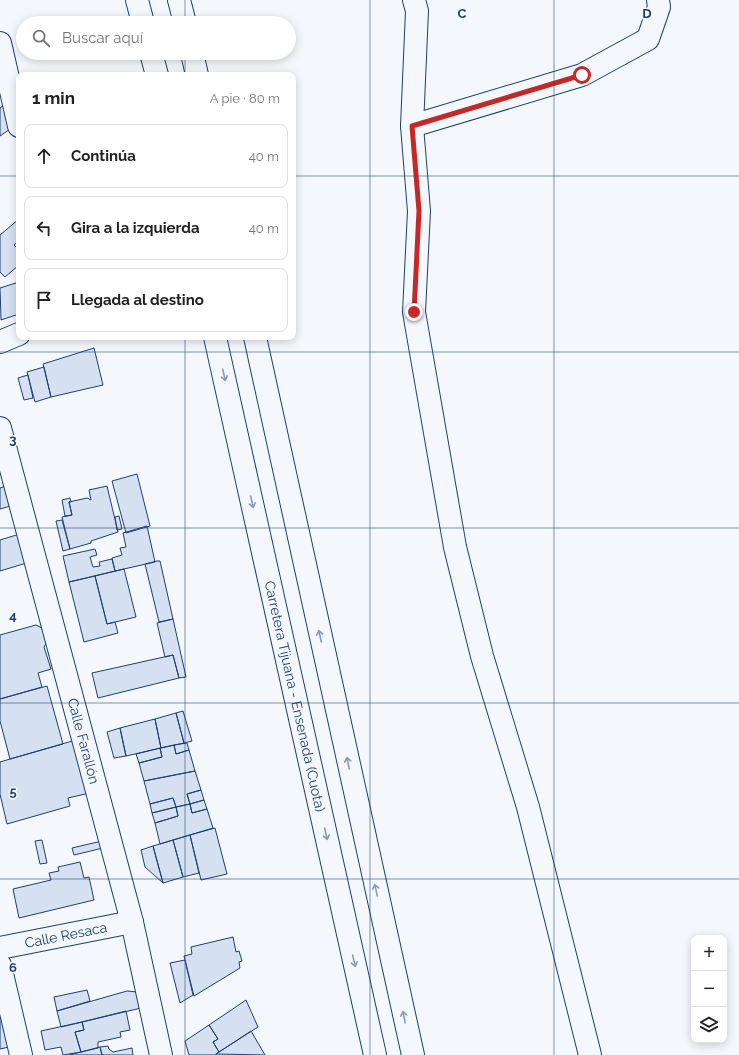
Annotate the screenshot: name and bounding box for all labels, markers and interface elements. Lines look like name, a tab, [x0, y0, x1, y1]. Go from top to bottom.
text: C	[458, 6, 467, 21]
text: D	[642, 6, 652, 21]
search box	[16, 16, 296, 60]
icon: search	[30, 27, 52, 49]
text: Buscar aquí	[62, 29, 143, 47]
route start	[573, 66, 591, 84]
text: 1 min	[32, 88, 75, 108]
text: A pie · 80 m	[210, 91, 280, 106]
icon: ahead	[33, 145, 55, 167]
text: Continúa	[71, 147, 136, 165]
text: 40 m	[249, 149, 279, 164]
icon: left	[33, 217, 55, 239]
text: Gira a la izquierda	[71, 219, 200, 237]
text: 40 m	[249, 221, 279, 236]
icon: arrive	[33, 289, 55, 311]
text: Llegada al destino	[71, 291, 204, 309]
route end	[405, 303, 423, 321]
one-way arrow	[220, 368, 228, 381]
text: 3	[9, 432, 17, 447]
one-way arrow	[248, 495, 256, 508]
street label: Carretera Tijuana - Ensenada (Cuota)	[262, 579, 329, 813]
text: 4	[9, 608, 17, 623]
one-way arrow	[316, 630, 324, 643]
street label: Calle Farallón	[65, 696, 103, 786]
one-way arrow	[344, 757, 352, 770]
text: 5	[9, 784, 17, 799]
one-way arrow	[322, 827, 330, 840]
one-way arrow	[372, 884, 380, 897]
street label: Calle Resaca	[23, 919, 108, 951]
map controls	[691, 935, 727, 1043]
button: +	[691, 935, 727, 971]
one-way arrow	[350, 954, 358, 967]
text: 6	[9, 960, 17, 975]
button: −	[691, 971, 727, 1007]
button: layers	[691, 1007, 727, 1043]
one-way arrow	[400, 1011, 408, 1024]

